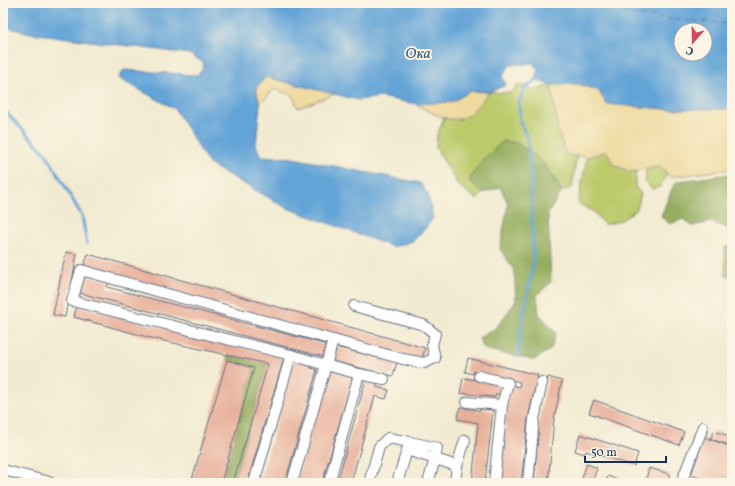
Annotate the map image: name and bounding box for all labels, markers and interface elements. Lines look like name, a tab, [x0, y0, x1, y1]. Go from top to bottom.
north arrow	[673, 22, 713, 62]
text: С	[684, 42, 696, 58]
water label: Ока	[405, 44, 431, 65]
scale bar	[585, 438, 666, 464]
text: 50 m	[591, 445, 617, 461]

